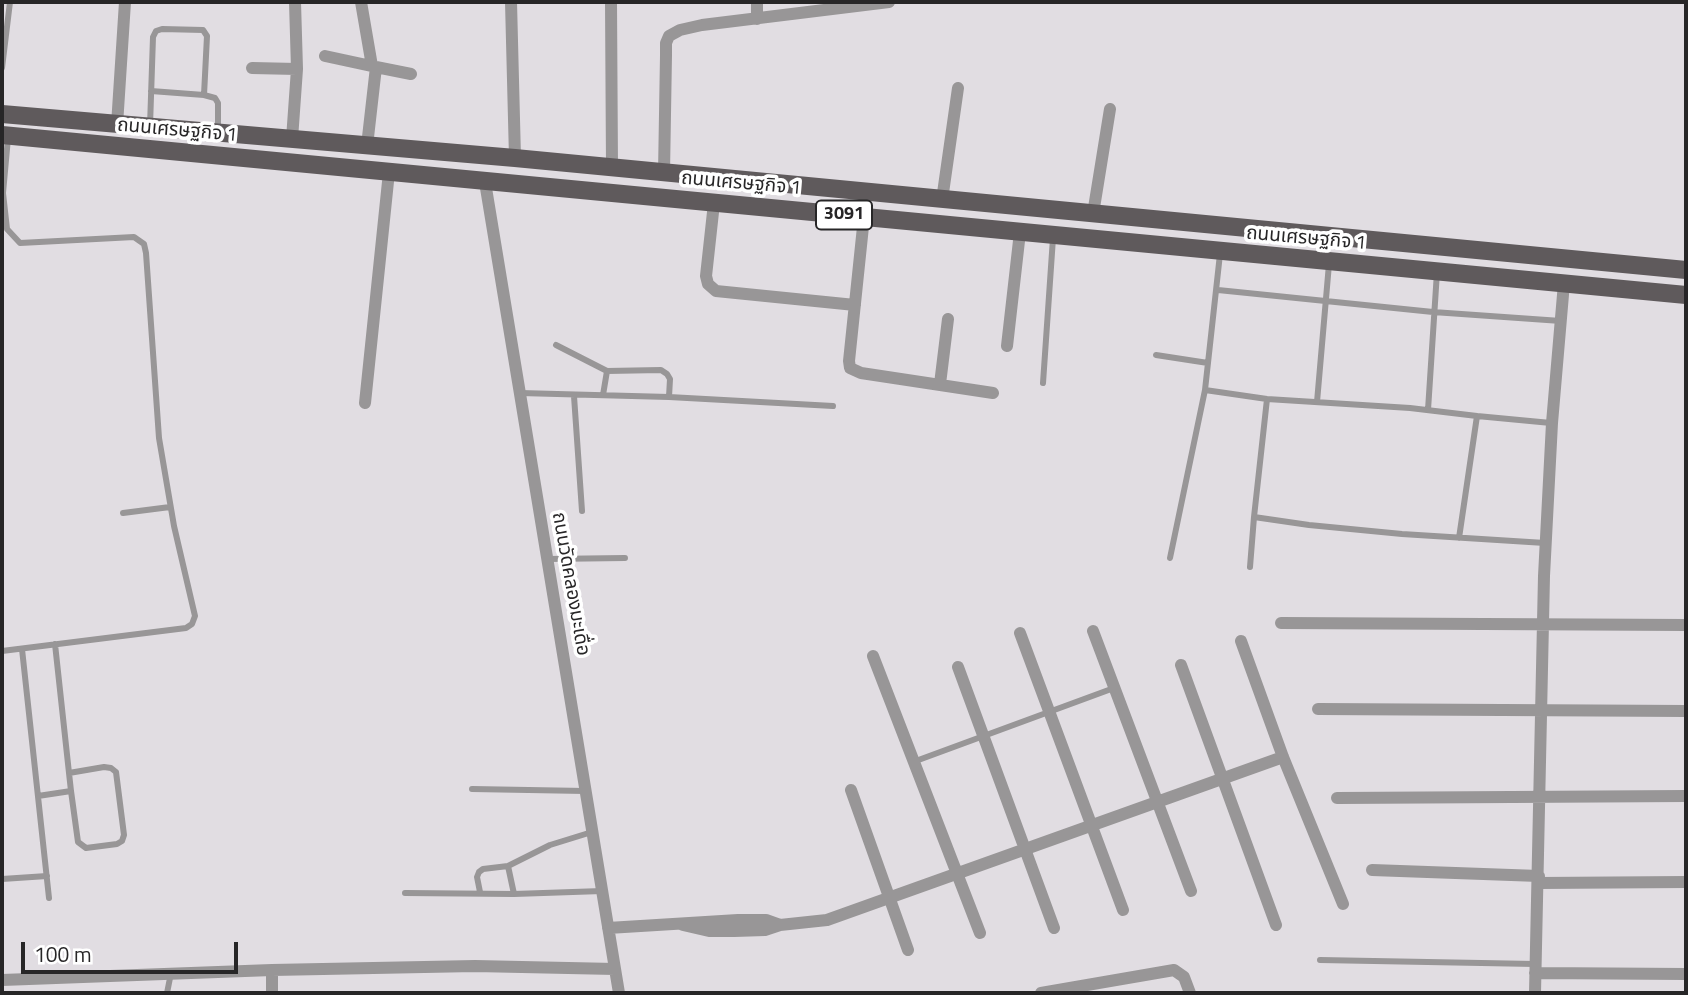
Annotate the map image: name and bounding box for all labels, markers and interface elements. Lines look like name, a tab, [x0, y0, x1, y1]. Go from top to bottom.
street label: ถนนเศรษฐกิจ 1	[116, 114, 238, 148]
street label: ถนนเศรษฐกิจ 1	[680, 167, 802, 201]
road number: 3091	[816, 200, 872, 230]
street label: ถนนเศรษฐกิจ 1	[1245, 222, 1367, 256]
street label: ถนนวัดคลองมะเดื่อ	[546, 510, 594, 658]
scale bar	[24, 928, 242, 972]
text: 100 m	[34, 938, 91, 970]

